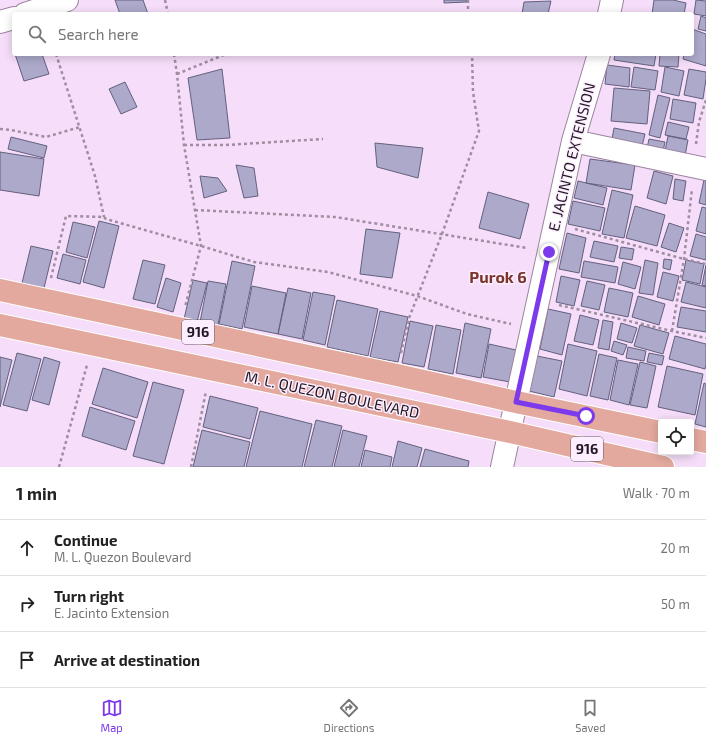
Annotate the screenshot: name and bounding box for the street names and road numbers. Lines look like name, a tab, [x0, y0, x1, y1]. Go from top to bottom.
street label: E. JACINTO EXTENSION	[544, 81, 598, 233]
road number: 916	[182, 320, 214, 344]
street label: M. L. QUEZON BOULEVARD	[243, 367, 421, 422]
road number: 916	[571, 437, 603, 461]

